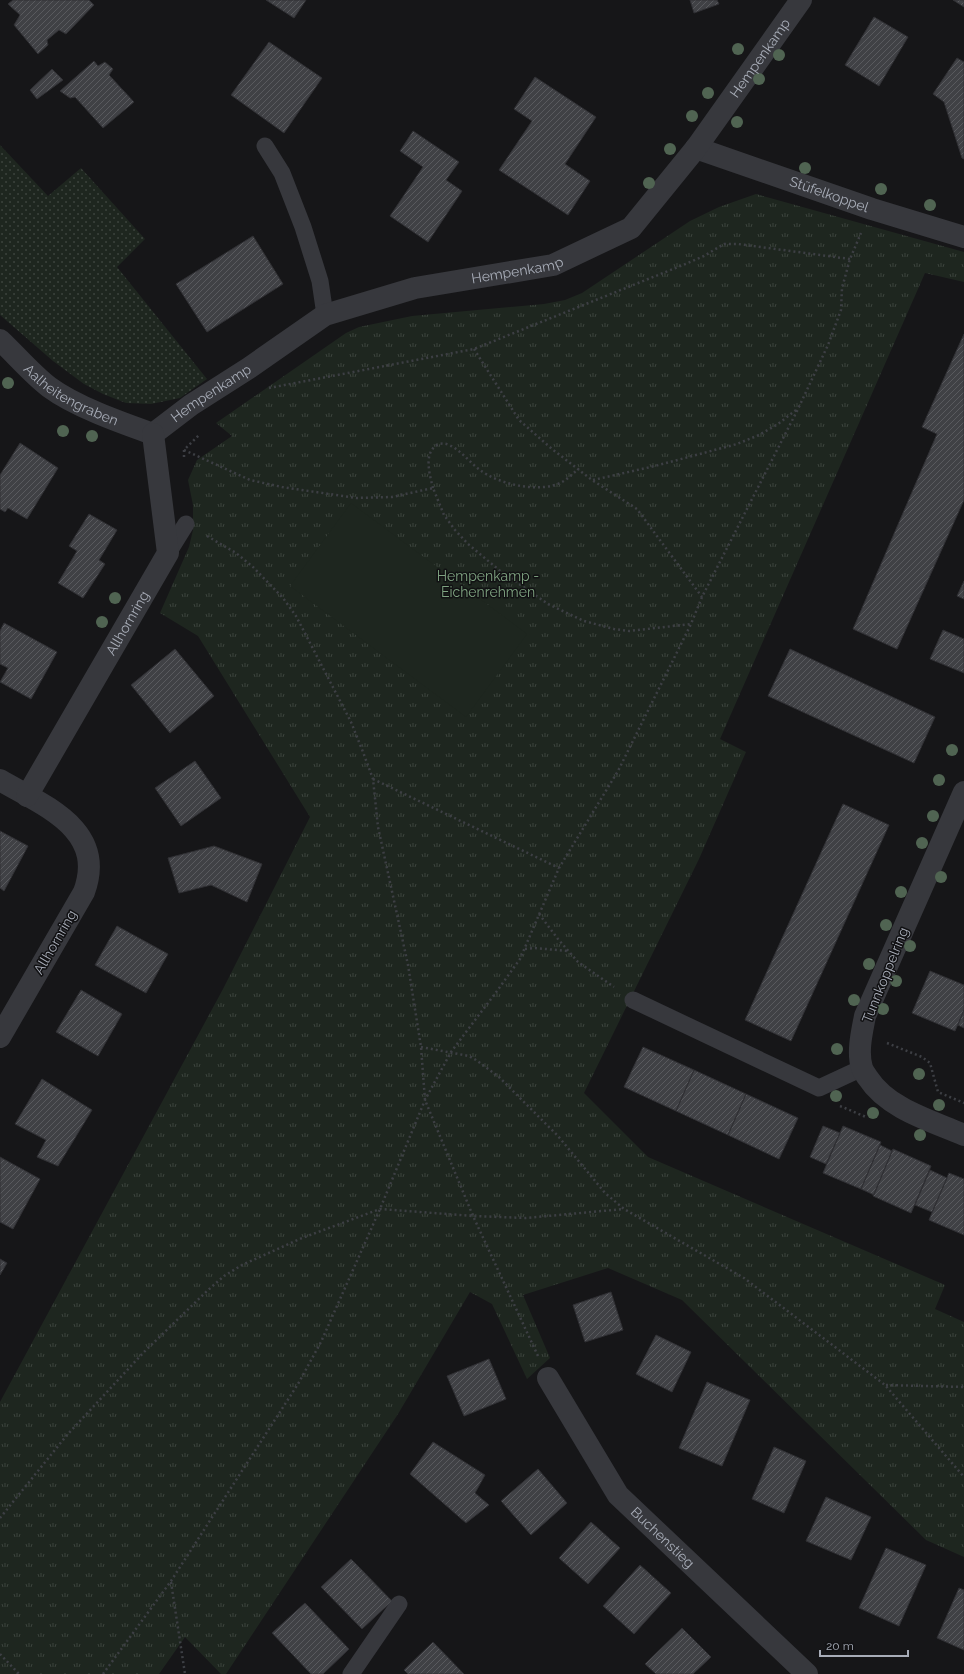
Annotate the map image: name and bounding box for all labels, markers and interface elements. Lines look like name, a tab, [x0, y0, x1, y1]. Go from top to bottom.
street label: Hempenkamp	[727, 15, 794, 100]
street label: Stüfelkoppel	[788, 173, 871, 215]
street label: Hempenkamp	[470, 253, 566, 286]
street label: Aalheitengraben	[21, 361, 121, 429]
street label: Hempenkamp	[168, 361, 254, 425]
park label: Hempenkamp - Eichenrehmen	[437, 568, 539, 600]
street label: Allhornring	[103, 588, 152, 658]
street label: Allhornring	[30, 907, 80, 977]
street label: Tunnkoppelring	[859, 925, 911, 1025]
street label: Buchenstieg	[628, 1504, 698, 1571]
scale bar	[820, 1632, 908, 1658]
text: 20 m	[826, 1639, 854, 1653]

